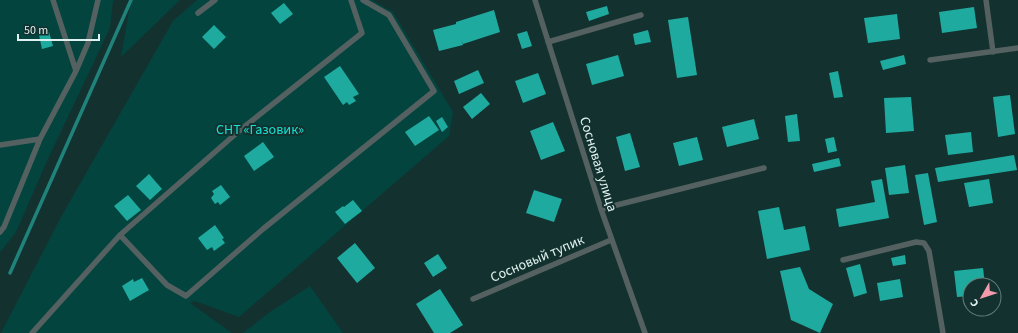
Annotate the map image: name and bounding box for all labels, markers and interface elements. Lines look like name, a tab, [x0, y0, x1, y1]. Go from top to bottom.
scale bar	[18, 16, 99, 42]
text: 50 m	[24, 22, 48, 39]
street label: Сосновая улица	[574, 114, 622, 214]
park label: СНТ «Газовик»	[216, 120, 304, 140]
street label: Сосновый тупик	[487, 230, 587, 288]
north arrow	[962, 277, 1002, 317]
text: С	[966, 295, 982, 310]

